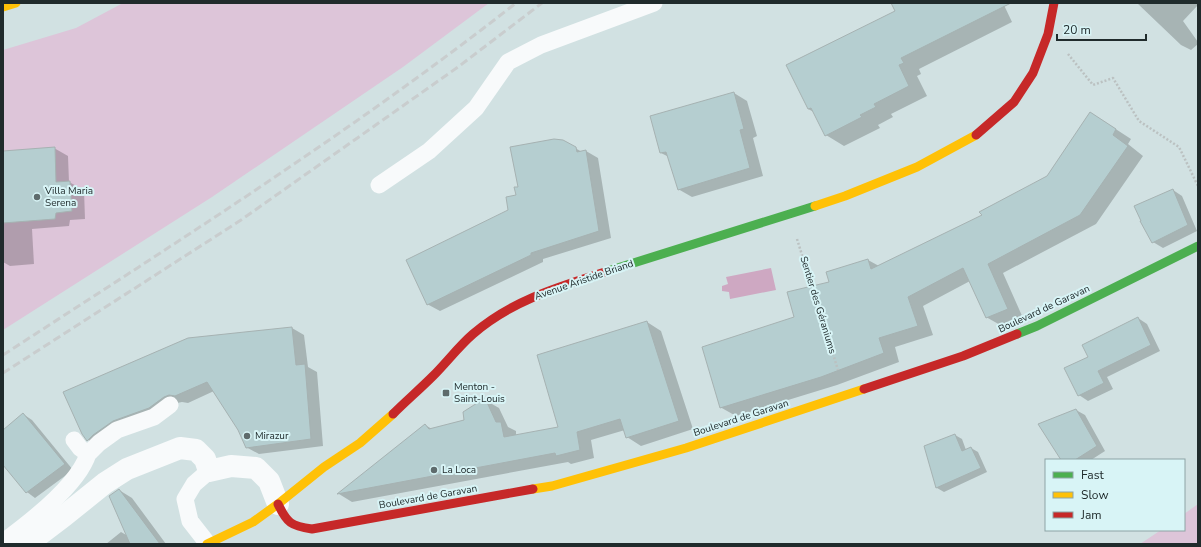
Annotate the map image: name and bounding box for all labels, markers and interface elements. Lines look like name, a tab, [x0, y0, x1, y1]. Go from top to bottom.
scale bar	[1057, 16, 1146, 42]
text: 20 m	[1063, 22, 1091, 38]
place label: Villa Maria Serena	[44, 184, 93, 210]
marker: Villa Maria Serena	[32, 192, 42, 202]
street label: Sentier des Géraniums	[796, 254, 840, 356]
street label: Avenue Aristide Briand	[533, 256, 635, 303]
street label: Boulevard de Garavan	[996, 282, 1092, 336]
place label: Menton - Saint-Louis	[454, 380, 505, 406]
marker: Menton - Saint-Louis	[441, 388, 451, 398]
street label: Boulevard de Garavan	[692, 396, 790, 440]
place label: Mirazur	[255, 429, 289, 443]
marker: Mirazur	[242, 431, 252, 441]
legend	[1045, 459, 1185, 531]
place label: La Loca	[442, 463, 476, 477]
marker: La Loca	[429, 465, 439, 475]
text: Fast	[1081, 467, 1104, 483]
street label: Boulevard de Garavan	[378, 481, 478, 513]
text: Slow	[1081, 487, 1109, 503]
text: Jam	[1080, 507, 1102, 523]

